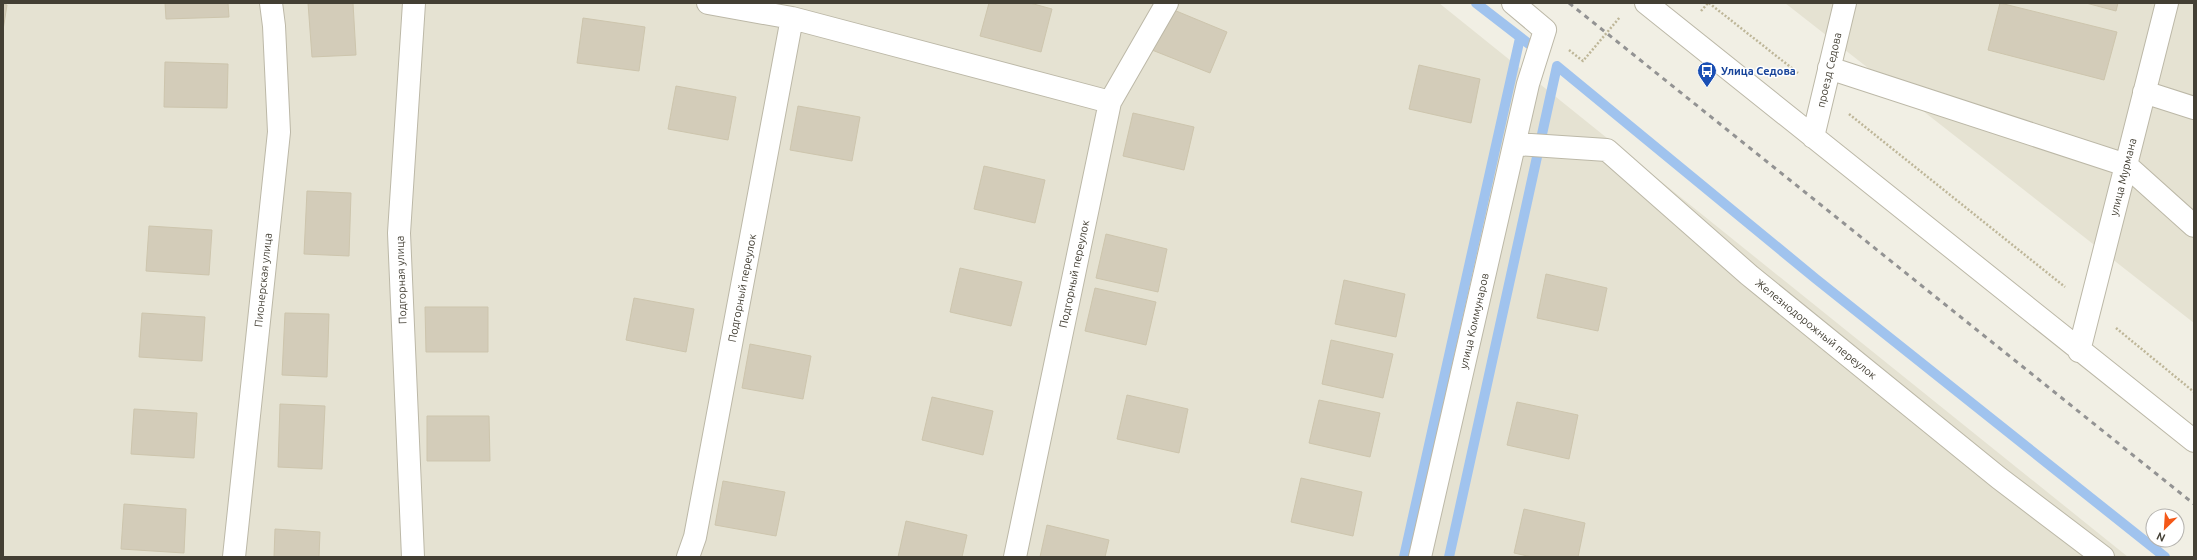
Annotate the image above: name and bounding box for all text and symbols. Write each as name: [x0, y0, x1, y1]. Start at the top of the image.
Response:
street label: проезд Седова: [1815, 31, 1843, 109]
bus stop icon: Улица Седова: [1696, 60, 1718, 88]
place label: Улица Седова: [1721, 65, 1796, 77]
street label: улица Мурмана: [2108, 137, 2138, 217]
street label: Подгорный переулок: [1057, 219, 1091, 329]
street label: Пионерская улица: [252, 232, 274, 328]
street label: Подгорный переулок: [726, 233, 758, 343]
street label: Подгорная улица: [393, 236, 409, 324]
street label: улица Коммунаров: [1457, 272, 1491, 370]
street label: Железнодорожный переулок: [1753, 277, 1879, 382]
north arrow: [2145, 508, 2185, 548]
text: N: [2155, 530, 2167, 544]

